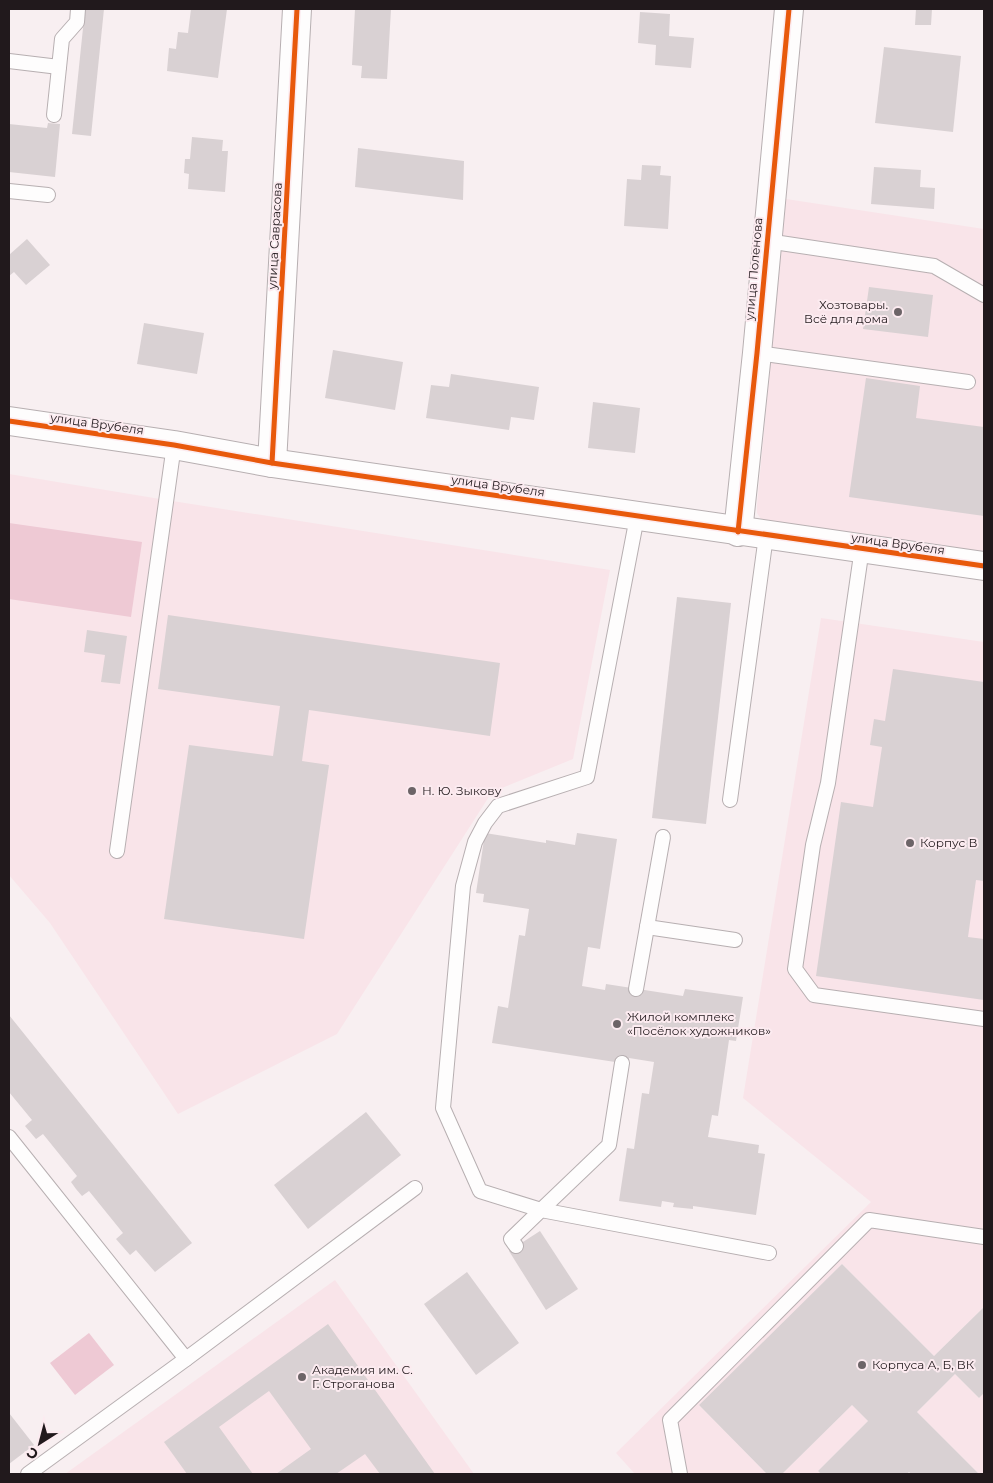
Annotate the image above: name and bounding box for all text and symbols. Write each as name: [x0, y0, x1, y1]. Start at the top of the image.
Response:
street label: улица Саврасова: [264, 182, 285, 291]
street label: улица Поленова: [741, 217, 765, 322]
place label: Хозтовары. Всё для дома: [804, 297, 888, 326]
marker: Хозтовары. Всё для дома: [892, 306, 904, 318]
street label: улица Врубеля: [48, 409, 145, 437]
street label: улица Врубеля: [449, 471, 546, 499]
street label: улица Врубеля: [849, 529, 946, 557]
place label: Н. Ю. Зыкову: [422, 783, 502, 798]
marker: Н. Ю. Зыкову: [406, 785, 418, 797]
place label: Корпус В: [920, 835, 977, 850]
marker: Корпус В: [904, 837, 916, 849]
place label: Жилой комплекс «Посёлок художников»: [627, 1009, 771, 1038]
marker: Жилой комплекс «Посёлок художников»: [611, 1018, 623, 1030]
place label: Корпуса А, Б, ВК: [872, 1357, 975, 1372]
marker: Корпуса А, Б, ВК: [856, 1359, 868, 1371]
place label: Академия им. С. Г. Строганова: [312, 1362, 413, 1391]
marker: Академия им. С. Г. Строганова: [296, 1371, 308, 1383]
north arrow: [15, 1418, 65, 1468]
text: С: [23, 1443, 42, 1464]

